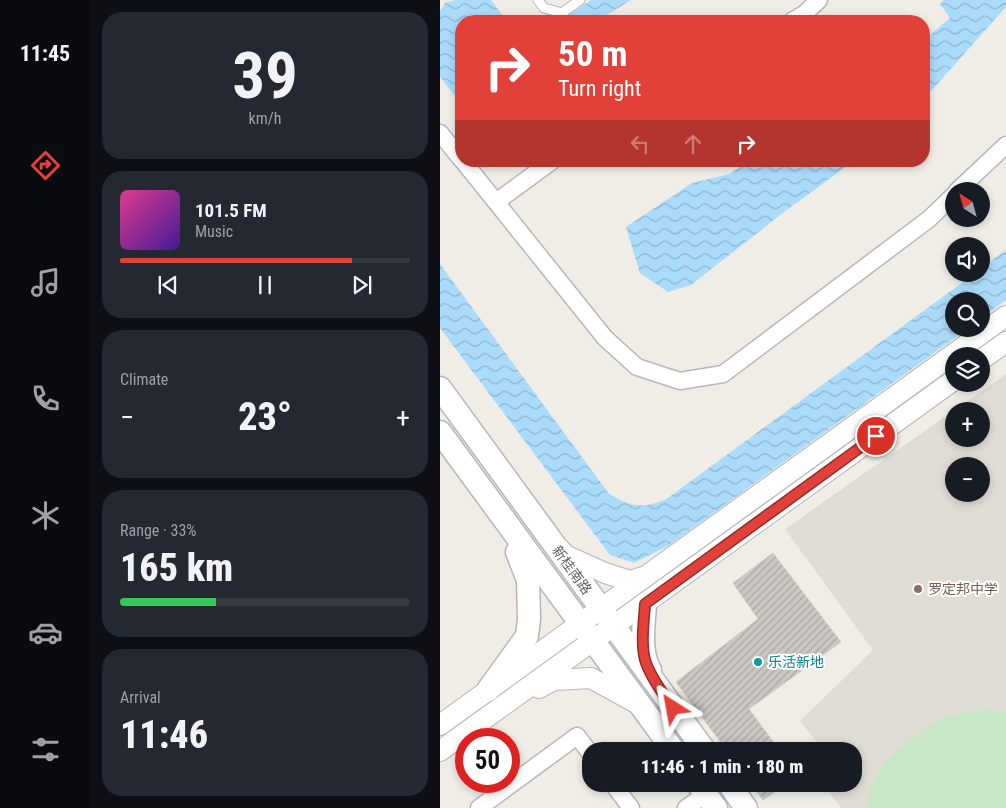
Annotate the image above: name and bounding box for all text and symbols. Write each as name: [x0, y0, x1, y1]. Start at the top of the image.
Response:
text: 50 m: [558, 34, 627, 75]
icon: right: [475, 35, 540, 100]
text: 39: [232, 38, 298, 114]
text: 11:45: [20, 41, 70, 66]
text: Turn right: [558, 76, 641, 101]
text: km/h: [249, 109, 281, 128]
icon: left: [626, 130, 654, 158]
icon: ahead: [679, 130, 707, 158]
icon: right: [732, 130, 760, 158]
icon: directions: [28, 148, 63, 183]
north arrow: [945, 182, 990, 228]
map controls: [945, 182, 990, 502]
text: 101.5 FM: [195, 199, 267, 222]
text: Music: [195, 222, 233, 241]
button: sound: [945, 237, 990, 282]
icon: music: [28, 265, 63, 300]
icon: previous: [154, 271, 182, 299]
icon: pause: [251, 271, 279, 299]
icon: next: [348, 271, 376, 299]
button: search: [945, 292, 990, 337]
button: layers: [945, 347, 990, 392]
text: Climate: [120, 370, 168, 389]
icon: phone: [28, 381, 63, 416]
text: 23°: [238, 395, 292, 439]
text: −: [120, 401, 134, 434]
text: +: [396, 401, 410, 434]
button: +: [945, 402, 990, 447]
pin: [855, 415, 897, 457]
icon: arrive: [862, 422, 890, 450]
button: −: [945, 457, 990, 502]
icon: climate: [28, 498, 63, 533]
text: Range · 33%: [120, 521, 196, 540]
street label: 新桂南路: [549, 543, 595, 597]
text: 165 km: [120, 546, 233, 590]
place label: 罗定邦中学: [928, 581, 998, 597]
marker: 罗定邦中学: [912, 583, 924, 595]
icon: car: [28, 615, 63, 650]
place label: 乐活新地: [768, 654, 824, 670]
marker: 乐活新地: [752, 656, 764, 668]
position arrow: [646, 681, 698, 733]
text: Arrival: [120, 688, 161, 707]
text: 11:46: [120, 713, 208, 757]
speed limit sign: 50: [455, 728, 520, 793]
icon: filters: [28, 732, 63, 767]
text: 11:46 · 1 min · 180 m: [641, 755, 803, 778]

